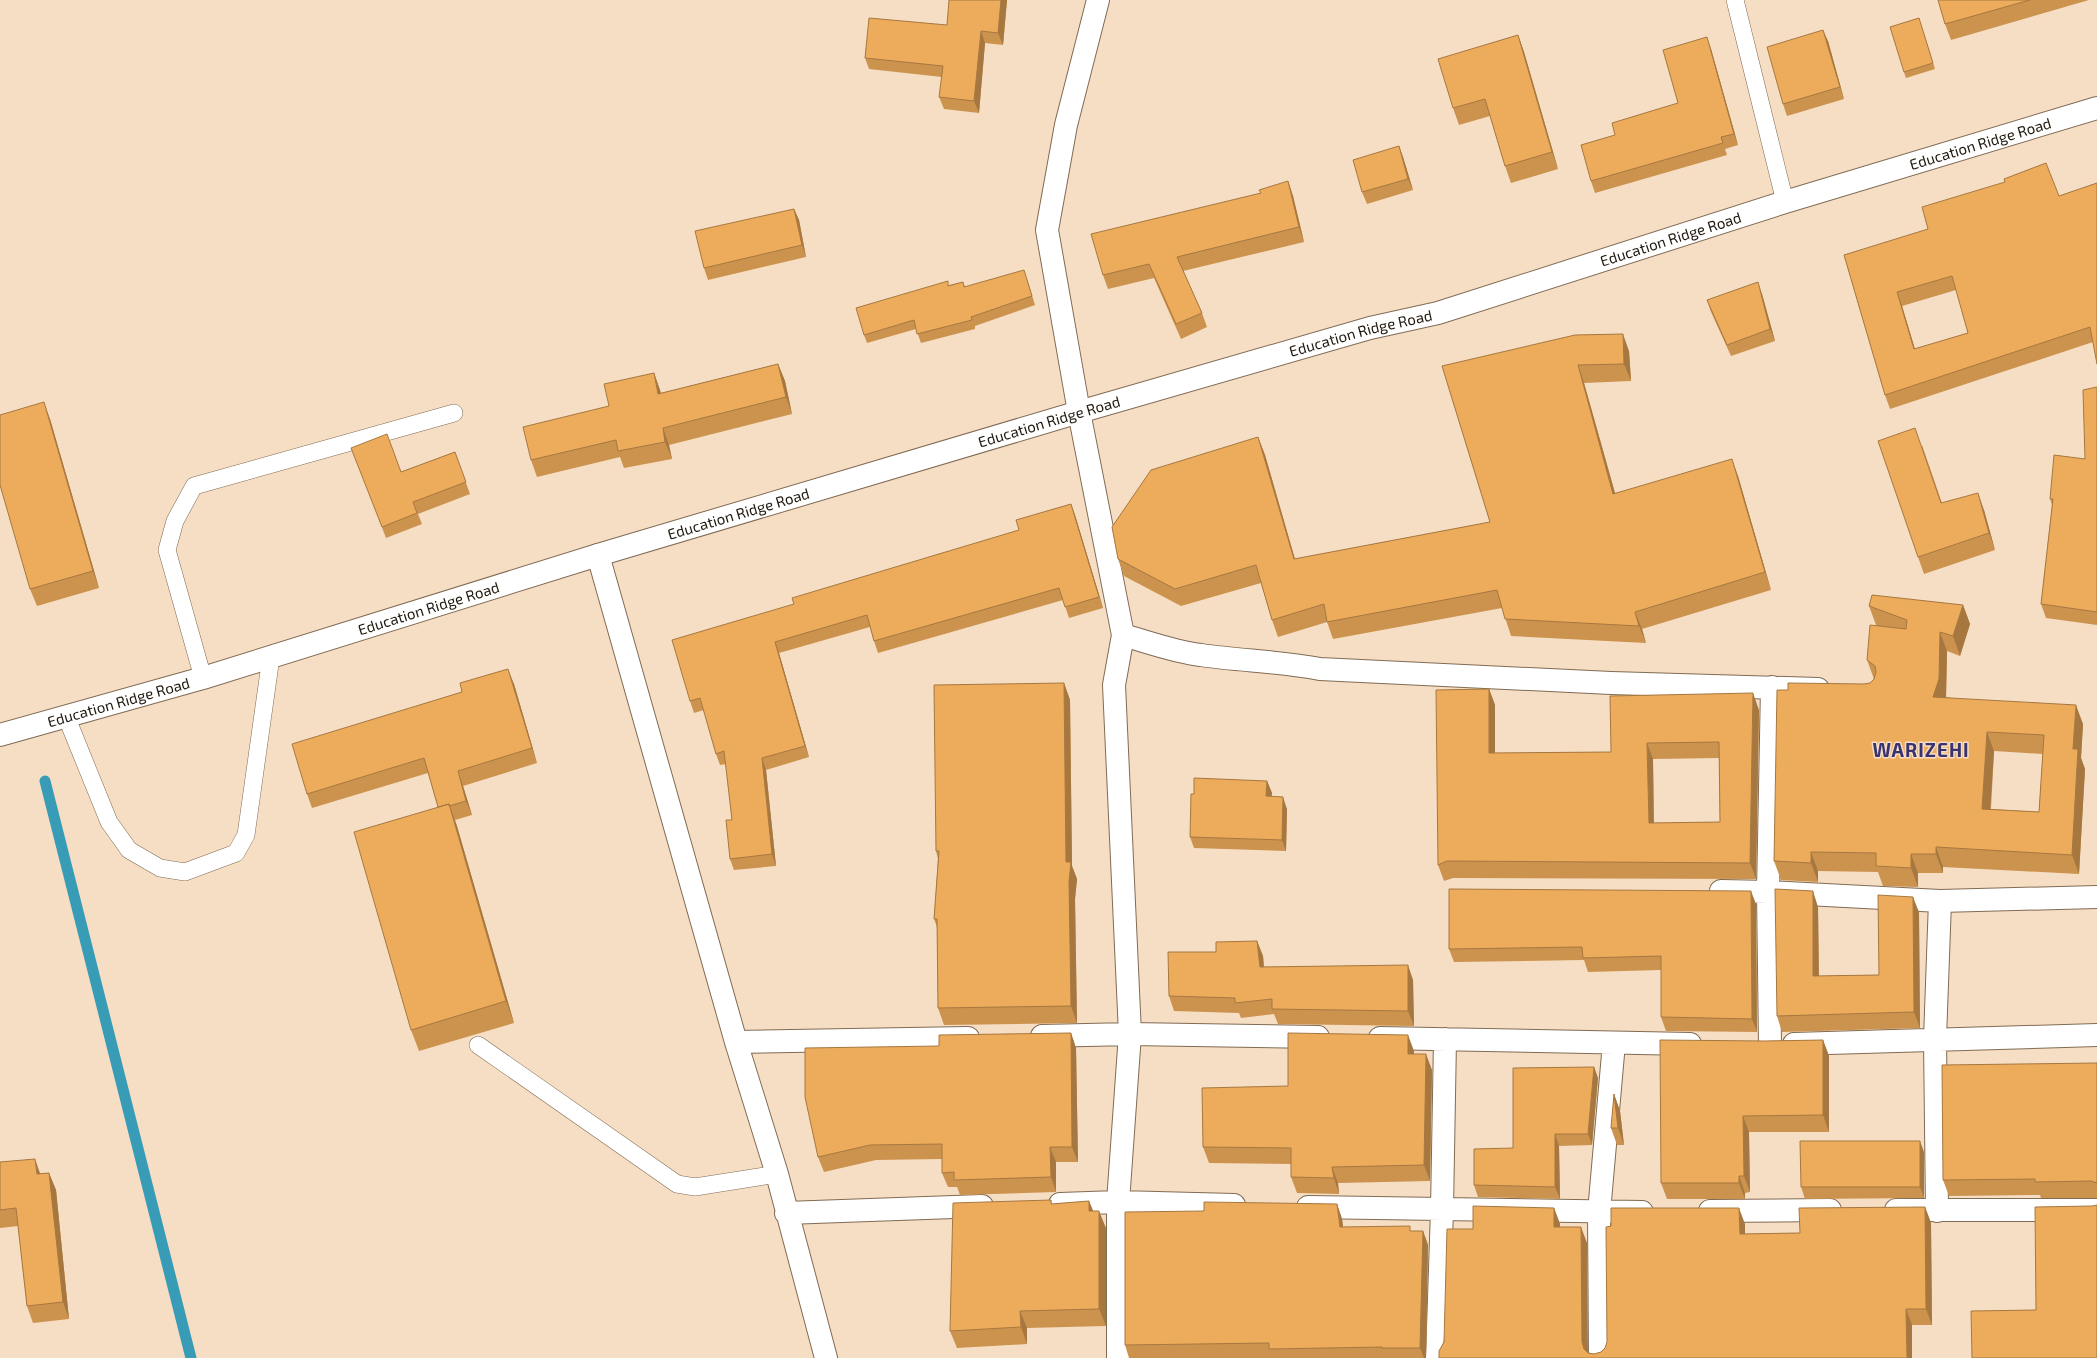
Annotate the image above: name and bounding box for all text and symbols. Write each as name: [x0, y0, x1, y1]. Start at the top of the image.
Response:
street label: Education Ridge Road: [1907, 113, 2053, 173]
street label: Education Ridge Road: [1598, 208, 1743, 270]
street label: Education Ridge Road: [1287, 306, 1434, 360]
street label: Education Ridge Road: [976, 392, 1122, 451]
street label: Education Ridge Road: [665, 484, 811, 543]
street label: Education Ridge Road: [356, 577, 501, 638]
street label: Education Ridge Road: [45, 673, 192, 730]
district label: WARIZEHI: [1872, 738, 1970, 761]

